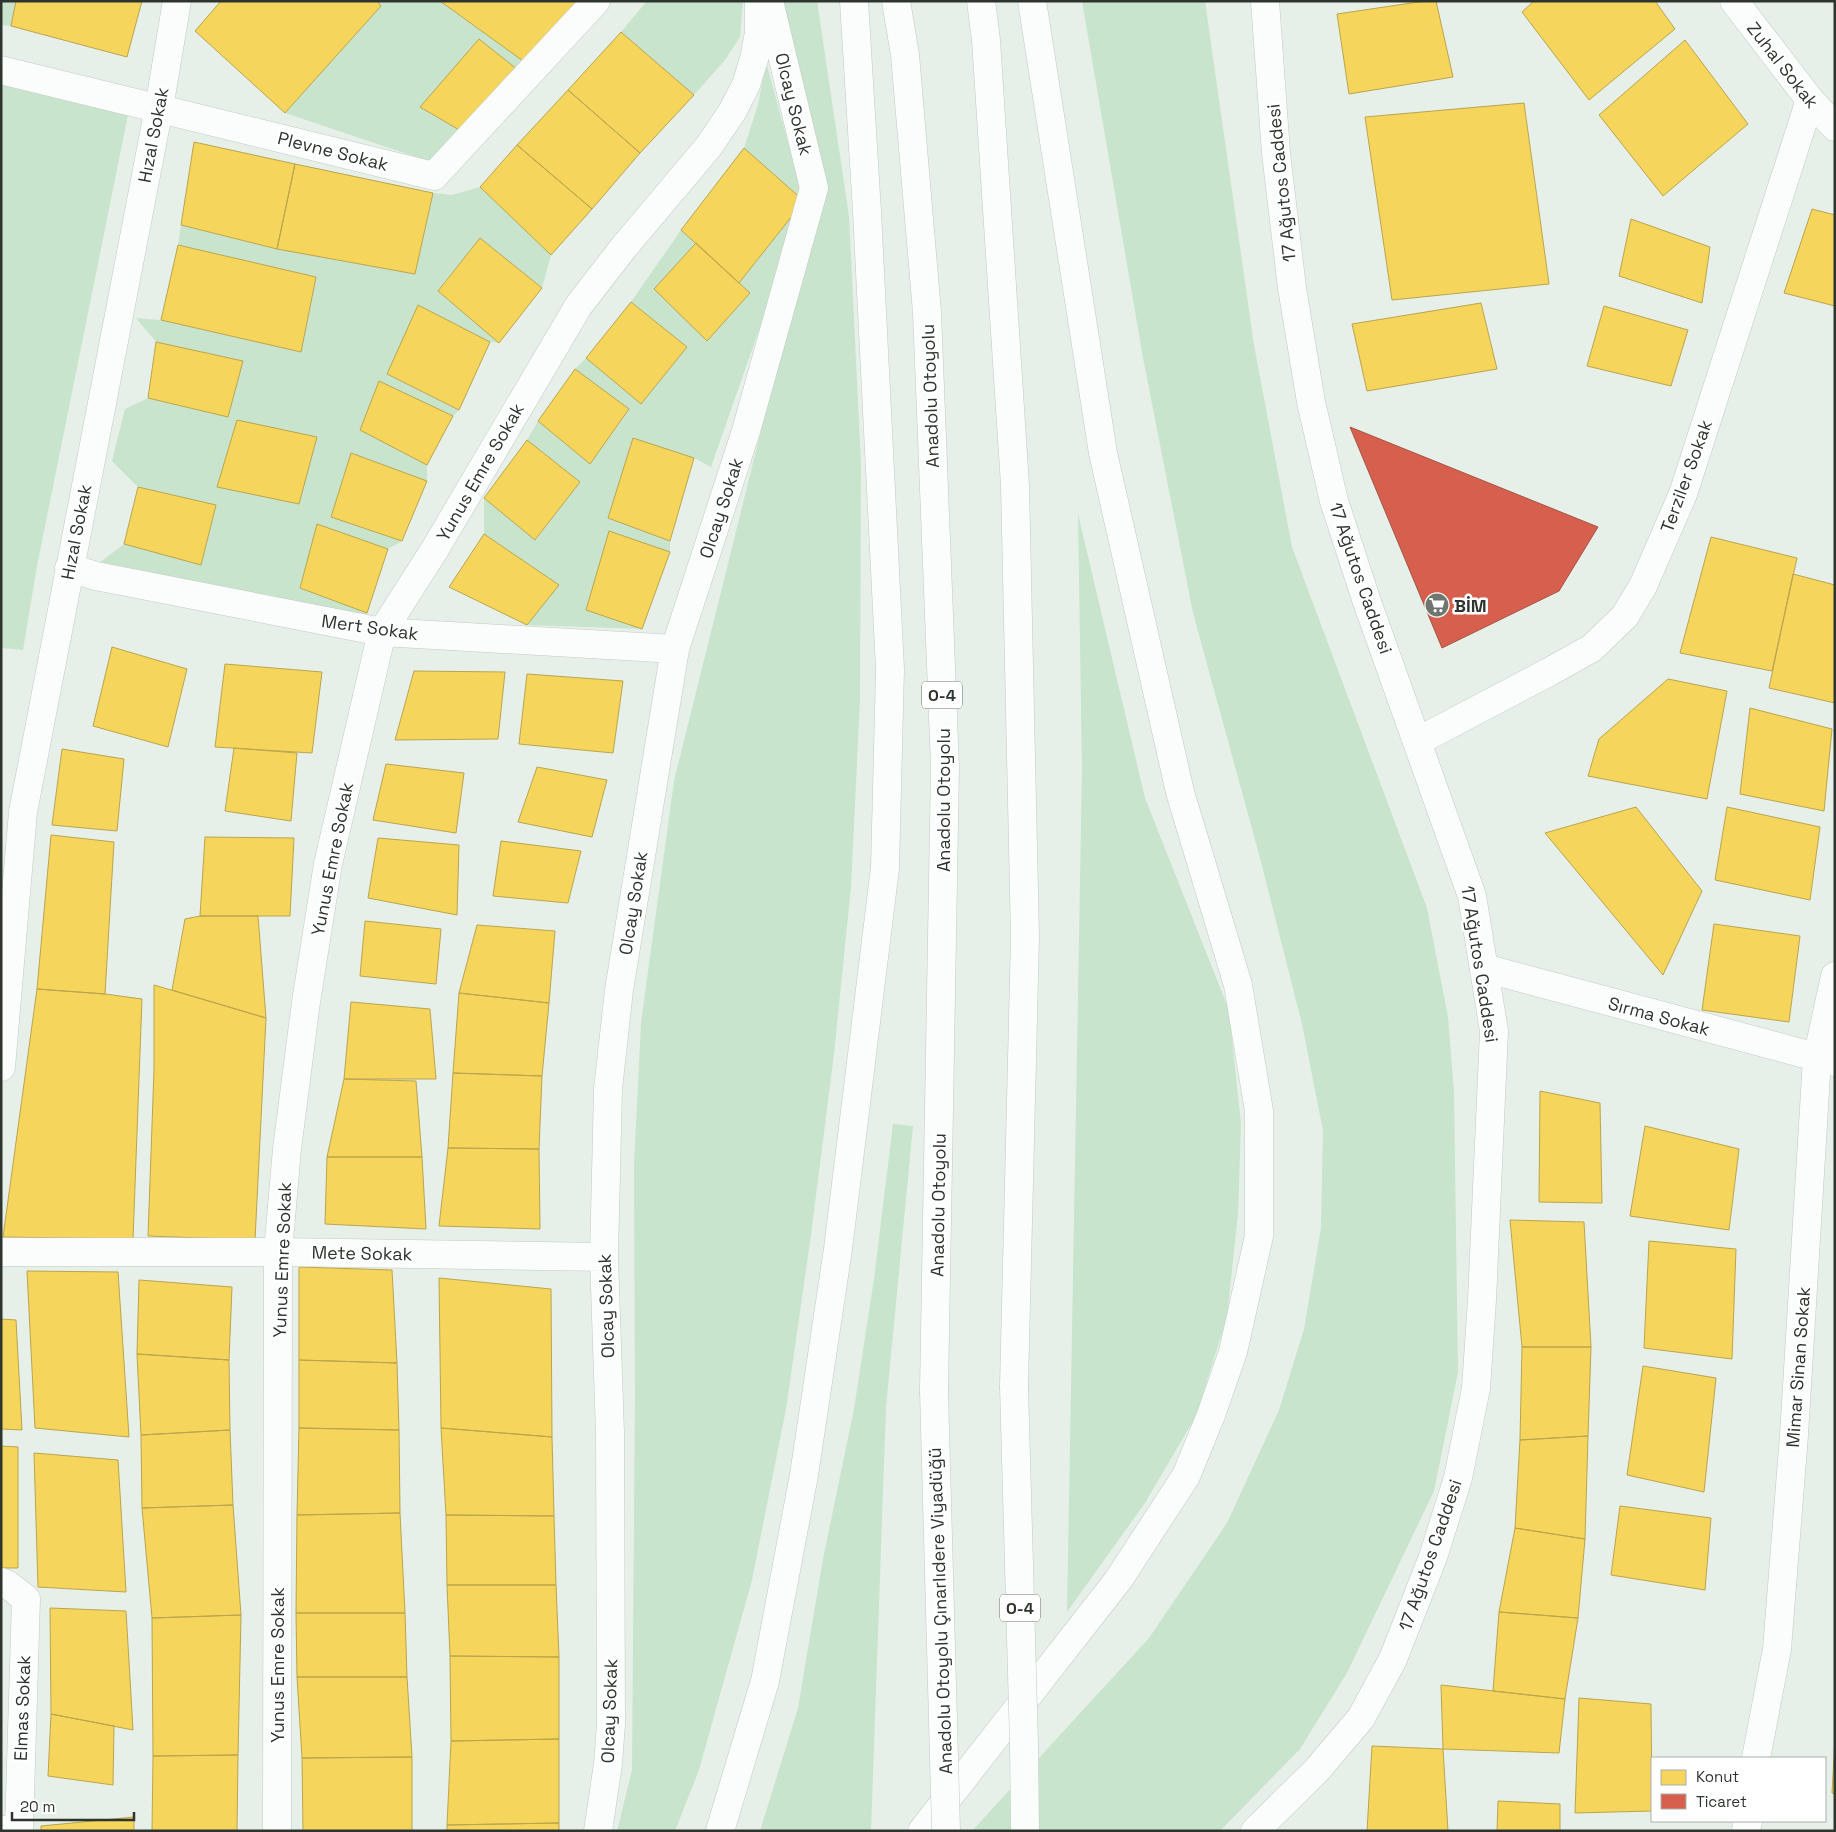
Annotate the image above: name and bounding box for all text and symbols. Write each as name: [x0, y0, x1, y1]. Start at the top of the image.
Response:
street label: Zuhal Sokak: [1742, 17, 1824, 113]
street label: Olcay Sokak: [770, 50, 818, 158]
street label: Hızal Sokak: [132, 85, 174, 185]
street label: 17 Ağutos Caddesi: [1261, 103, 1301, 263]
street label: Plevne Sokak: [275, 126, 391, 176]
street label: Anadolu Otoyolu: [916, 324, 944, 468]
street label: Yunus Emre Sokak: [431, 399, 529, 545]
street label: Terziler Sokak: [1655, 416, 1717, 535]
street label: Olcay Sokak: [694, 454, 748, 561]
street label: Hızal Sokak: [55, 482, 97, 582]
street label: 17 Ağutos Caddesi: [1324, 499, 1398, 657]
supermarket icon: BİM: [1424, 592, 1450, 618]
place label: BİM: [1454, 594, 1487, 617]
street label: Mert Sokak: [320, 609, 420, 645]
road number: O-4: [922, 682, 962, 708]
street label: Anadolu Otoyolu: [932, 728, 955, 872]
street label: Yunus Emre Sokak: [306, 780, 358, 938]
street label: Olcay Sokak: [613, 849, 653, 956]
street label: 17 Ağutos Caddesi: [1456, 884, 1504, 1044]
street label: Sırma Sokak: [1606, 991, 1713, 1041]
street label: Anadolu Otoyolu: [925, 1133, 951, 1277]
street label: Yunus Emre Sokak: [268, 1181, 296, 1338]
street label: Mete Sokak: [311, 1241, 413, 1265]
street label: Olcay Sokak: [593, 1253, 619, 1359]
street label: Mimar Sinan Sokak: [1781, 1285, 1815, 1448]
street label: Anadolu Otoyolu Çınarlıdere Viyadüğü: [923, 1447, 957, 1775]
street label: 17 Ağutos Caddesi: [1393, 1476, 1467, 1634]
street label: Yunus Emre Sokak: [266, 1587, 289, 1743]
road number: O-4: [1000, 1595, 1040, 1622]
street label: Elmas Sokak: [9, 1654, 35, 1761]
street label: Olcay Sokak: [596, 1658, 622, 1764]
legend: [1651, 1757, 1826, 1822]
text: Konut: [1696, 1767, 1739, 1786]
scale bar: [12, 1790, 135, 1822]
text: Ticaret: [1696, 1792, 1747, 1811]
text: 20 m: [20, 1797, 55, 1816]

